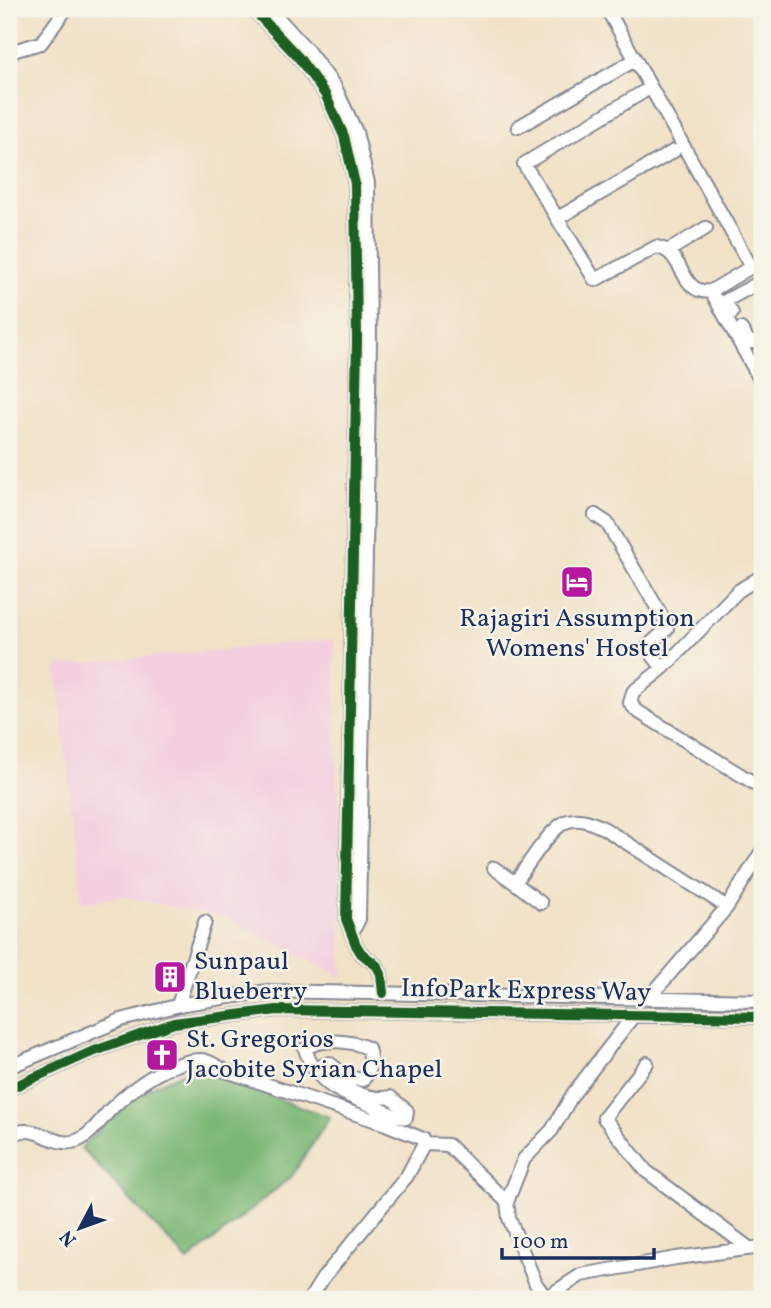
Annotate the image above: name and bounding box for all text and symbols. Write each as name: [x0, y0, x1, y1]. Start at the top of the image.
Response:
hotel icon: Rajagiri Assumption Womens' Hostel: [558, 563, 596, 601]
place label: Rajagiri Assumption Womens' Hostel: [459, 601, 695, 667]
place label: Sunpaul Blueberry: [194, 944, 307, 1010]
building icon: Sunpaul Blueberry: [151, 958, 189, 996]
street label: InfoPark Express Way: [401, 971, 651, 1011]
place label: St. Gregorios Jacobite Syrian Chapel: [186, 1022, 442, 1088]
church icon: St. Gregorios Jacobite Syrian Chapel: [143, 1036, 181, 1074]
north arrow: [46, 1192, 116, 1262]
scale bar: [502, 1217, 654, 1261]
text: N: [54, 1224, 83, 1252]
text: 100 m: [512, 1228, 569, 1257]

